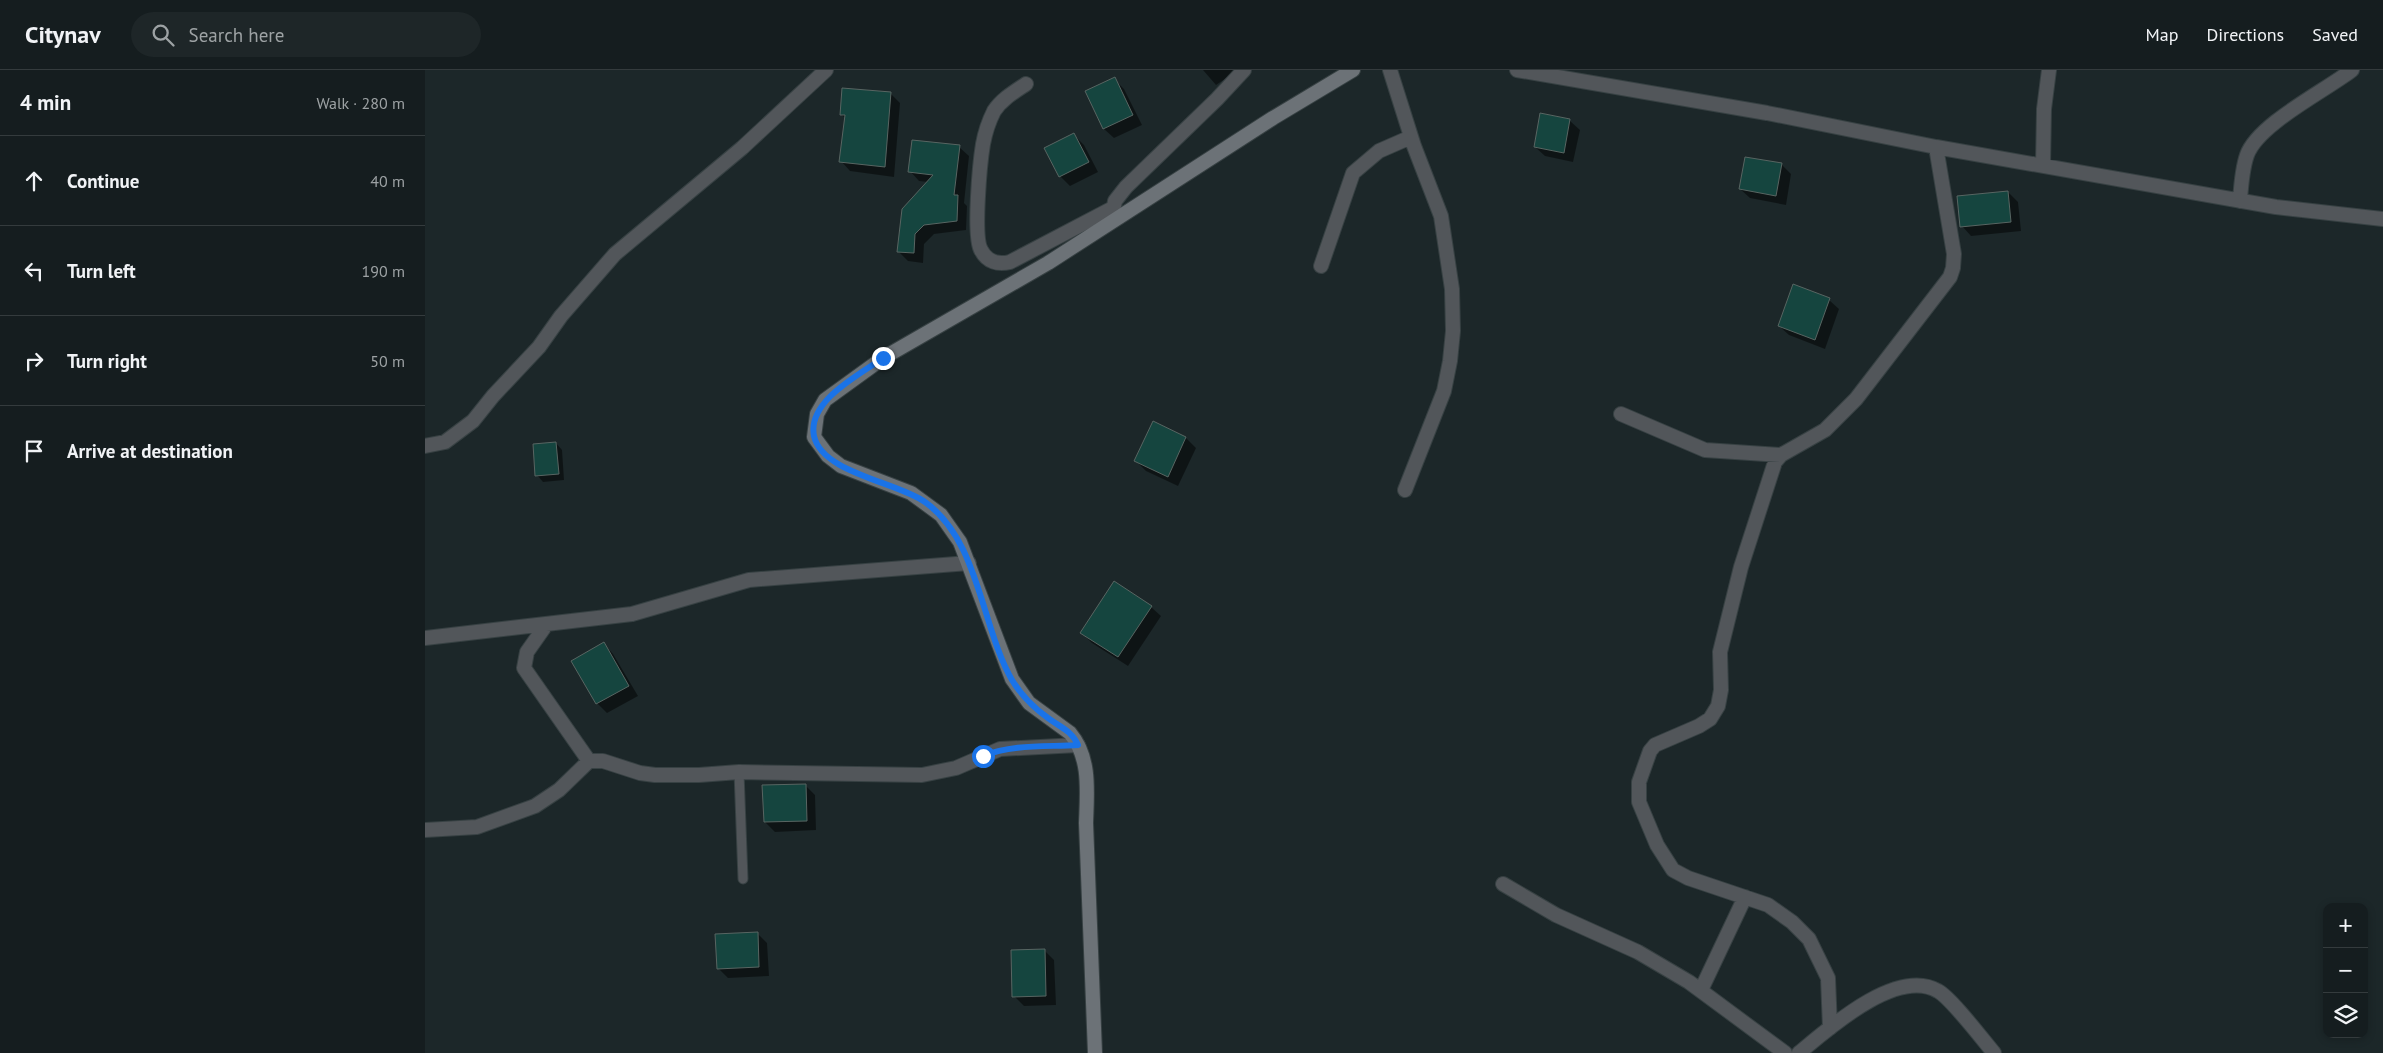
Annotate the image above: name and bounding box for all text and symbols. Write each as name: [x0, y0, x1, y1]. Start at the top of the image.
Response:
search box: [131, 12, 481, 57]
text: Citynav: [25, 19, 101, 50]
icon: search: [149, 21, 177, 49]
text: Search here: [189, 23, 284, 47]
text: Map: [2146, 23, 2178, 46]
text: Directions: [2206, 23, 2284, 46]
text: Saved: [2312, 23, 2358, 46]
text: 4 min: [20, 89, 71, 116]
text: Walk · 280 m: [316, 93, 405, 113]
icon: ahead: [20, 167, 48, 195]
text: Continue: [67, 169, 139, 193]
text: 40 m: [370, 171, 405, 191]
icon: left: [20, 257, 48, 285]
text: Turn left: [67, 259, 136, 283]
text: 190 m: [362, 261, 405, 281]
icon: right: [20, 347, 48, 375]
route end: [872, 347, 895, 370]
text: Turn right: [67, 349, 147, 373]
text: 50 m: [370, 351, 405, 371]
icon: arrive: [20, 437, 48, 465]
text: Arrive at destination: [67, 439, 233, 463]
route start: [972, 745, 995, 768]
map controls: [2323, 903, 2368, 1038]
button: +: [2323, 903, 2368, 948]
button: −: [2323, 948, 2368, 993]
button: layers: [2323, 993, 2368, 1038]

